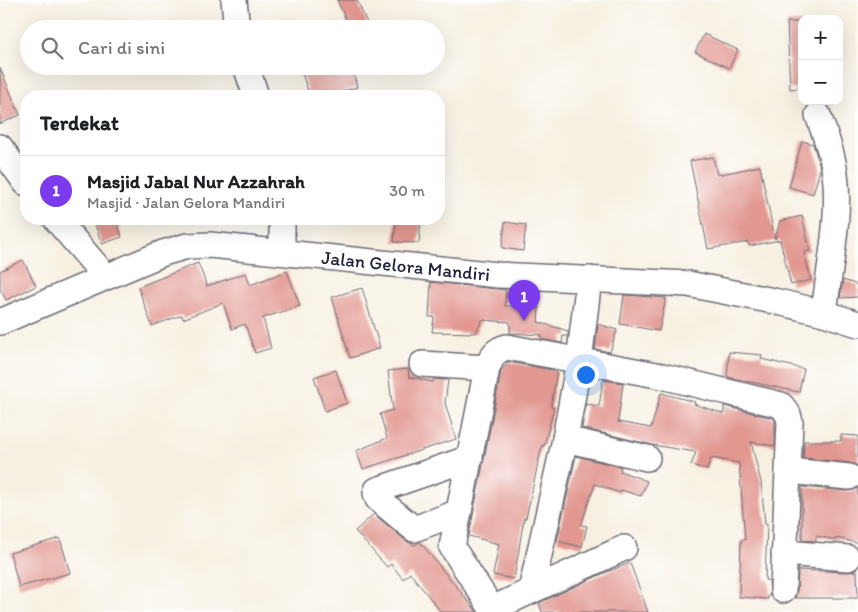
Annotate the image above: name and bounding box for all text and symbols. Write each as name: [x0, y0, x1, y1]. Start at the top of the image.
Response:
map controls: [798, 15, 843, 105]
button: +: [798, 15, 843, 60]
search box: [20, 20, 445, 75]
icon: search: [38, 34, 66, 62]
text: Cari di sini: [78, 36, 165, 59]
button: −: [798, 60, 843, 105]
text: Terdekat: [40, 110, 119, 135]
text: Masjid Jabal Nur Azzahrah: [87, 170, 305, 193]
text: 1: [52, 181, 60, 200]
text: 30 m: [389, 181, 425, 200]
text: Masjid · Jalan Gelora Mandiri: [87, 193, 285, 212]
street label: Jalan Gelora Mandiri: [321, 246, 491, 286]
pin: 1: [508, 280, 540, 321]
your location: [573, 362, 599, 388]

